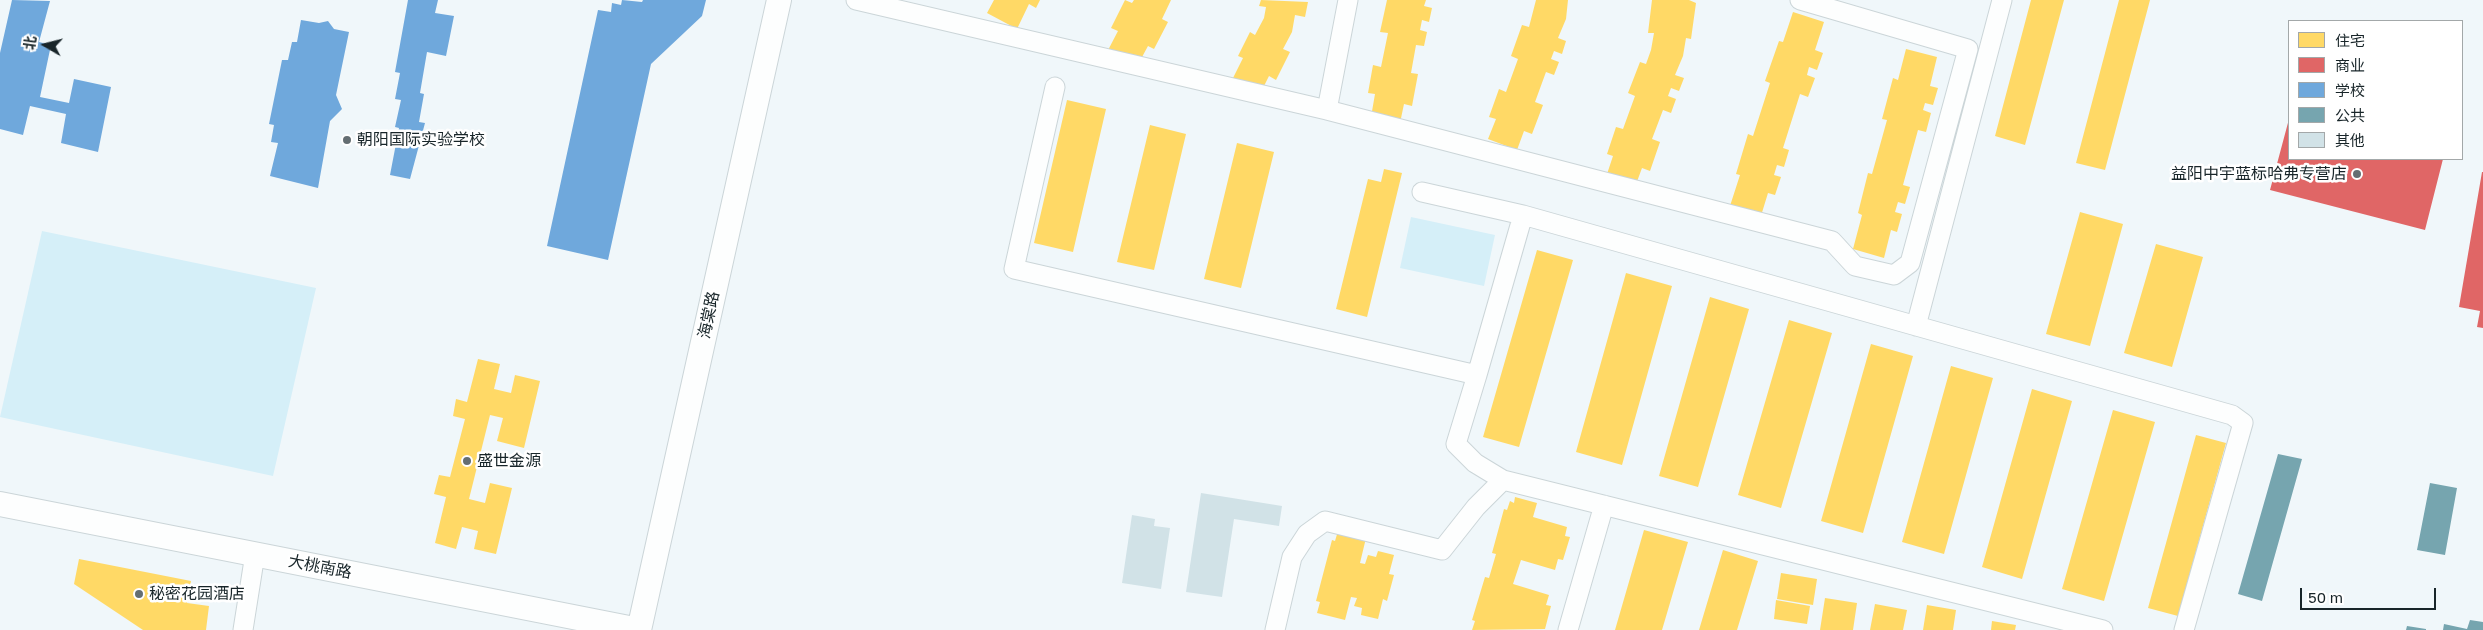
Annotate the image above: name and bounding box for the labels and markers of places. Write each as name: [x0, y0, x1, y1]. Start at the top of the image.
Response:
place label: 朝阳国际实验学校: [357, 130, 485, 150]
marker: 朝阳国际实验学校: [341, 134, 353, 146]
place label: 益阳中宇蓝标哈弗专营店: [2171, 164, 2347, 184]
marker: 益阳中宇蓝标哈弗专营店: [2351, 168, 2363, 180]
place label: 盛世金源: [477, 451, 541, 471]
marker: 盛世金源: [461, 455, 473, 467]
place label: 秘密花园酒店: [149, 584, 245, 604]
marker: 秘密花园酒店: [133, 588, 145, 600]

